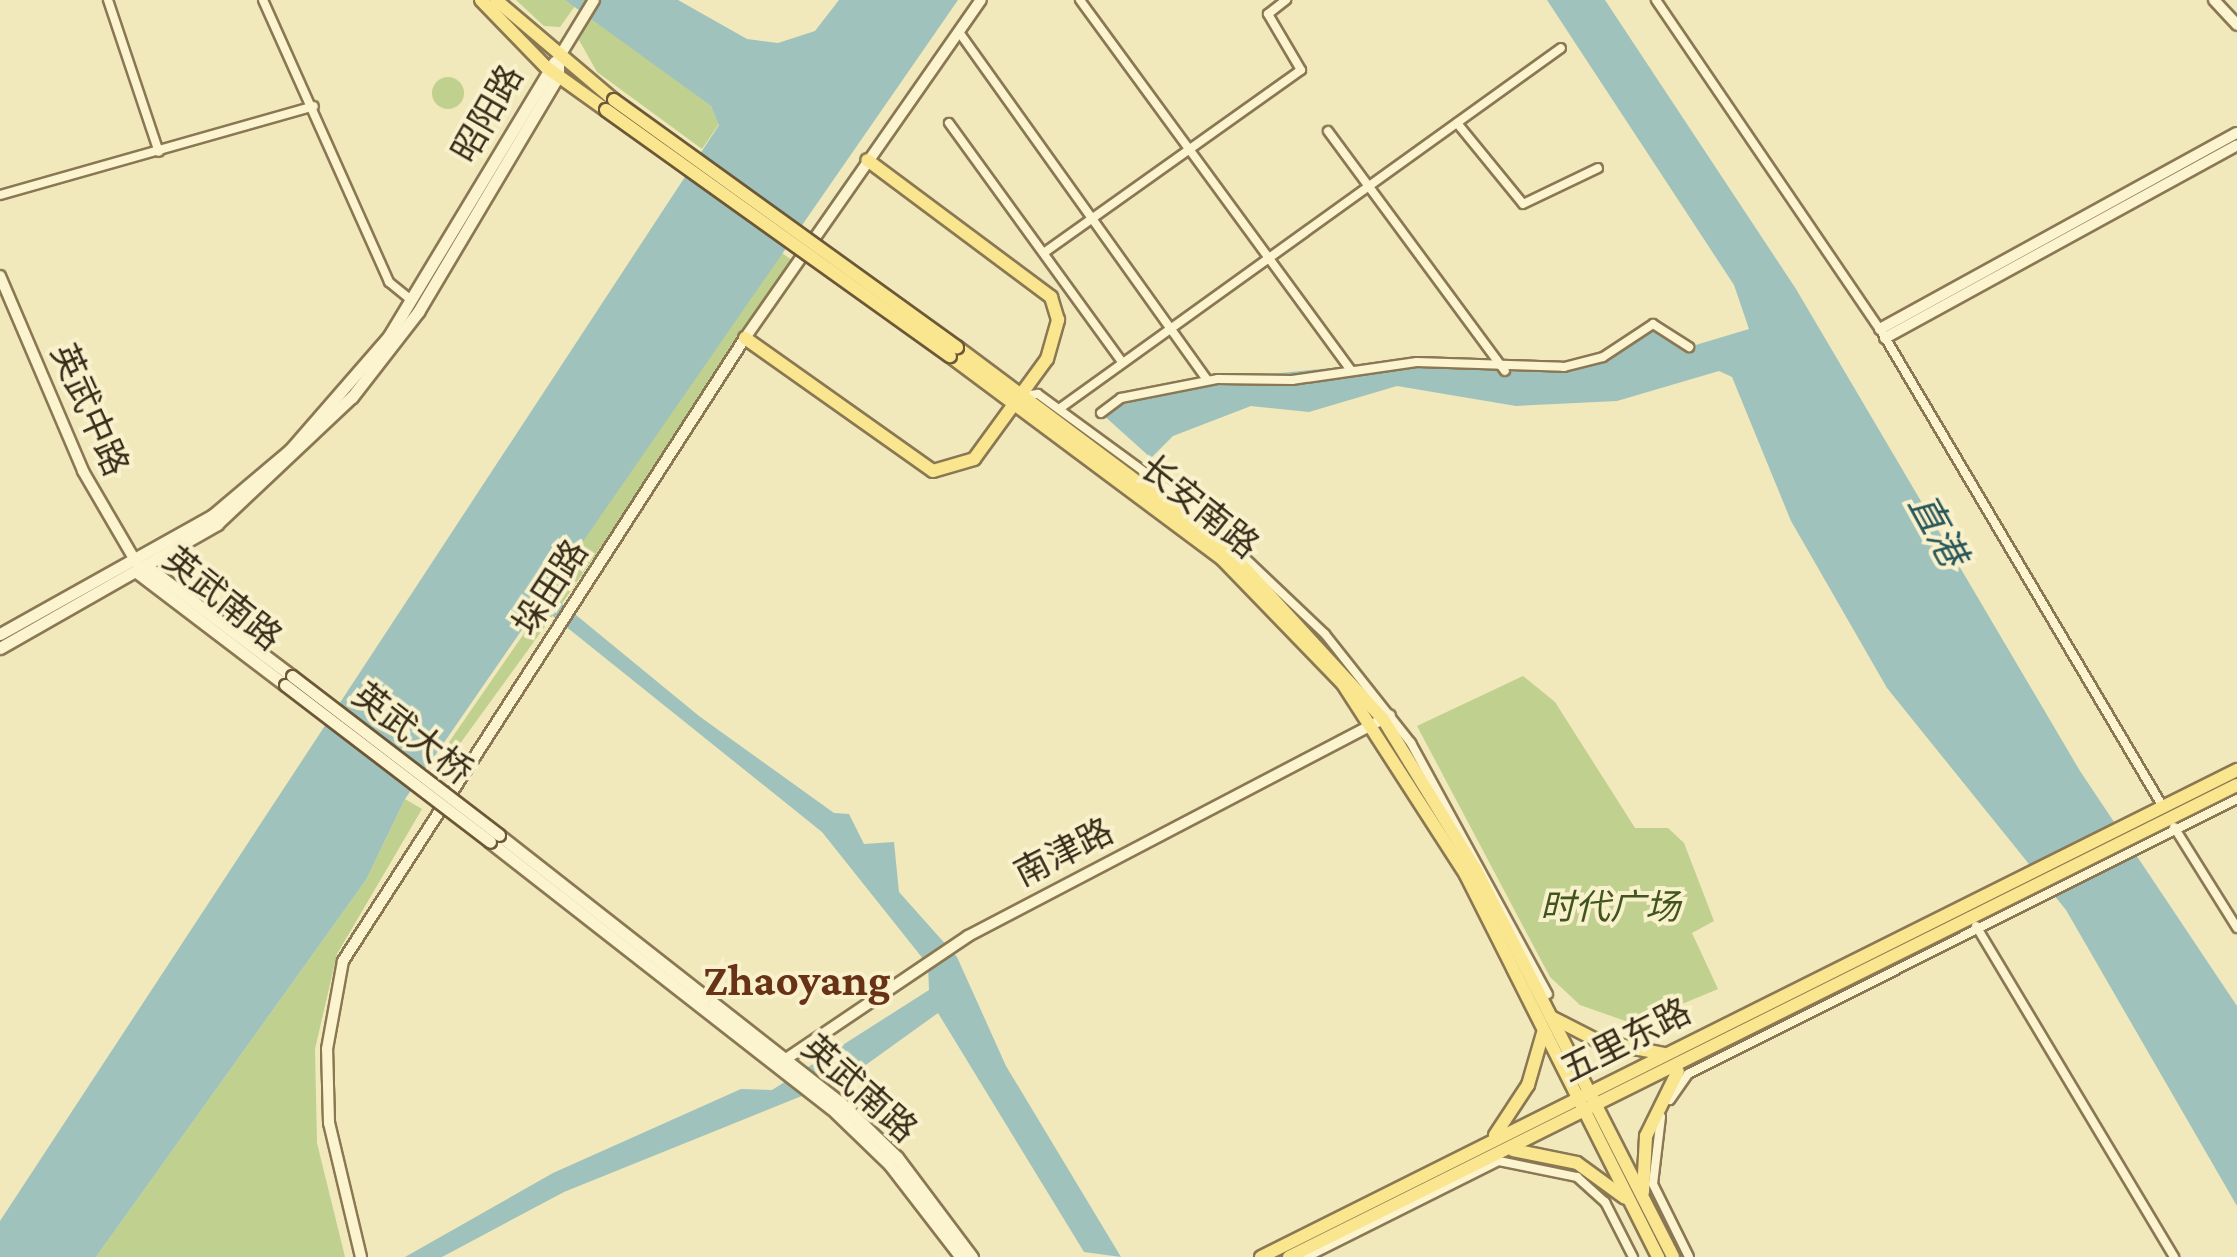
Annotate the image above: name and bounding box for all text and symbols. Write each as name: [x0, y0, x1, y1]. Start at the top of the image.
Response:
street label: 昭阳路: [444, 58, 532, 170]
street label: 英武中路: [41, 338, 137, 482]
street label: 长安南路: [1131, 447, 1267, 567]
water label: 直港: [1899, 486, 1975, 574]
street label: 垛田路: [505, 533, 597, 643]
street label: 英武南路: [154, 539, 290, 659]
street label: 英武大桥: [344, 674, 480, 794]
street label: 南津路: [1008, 810, 1120, 896]
park label: 时代广场: [1540, 887, 1680, 929]
district label: Zhaoyang: [703, 954, 891, 1008]
street label: 五里东路: [1554, 991, 1698, 1091]
street label: 英武南路: [793, 1027, 925, 1151]

